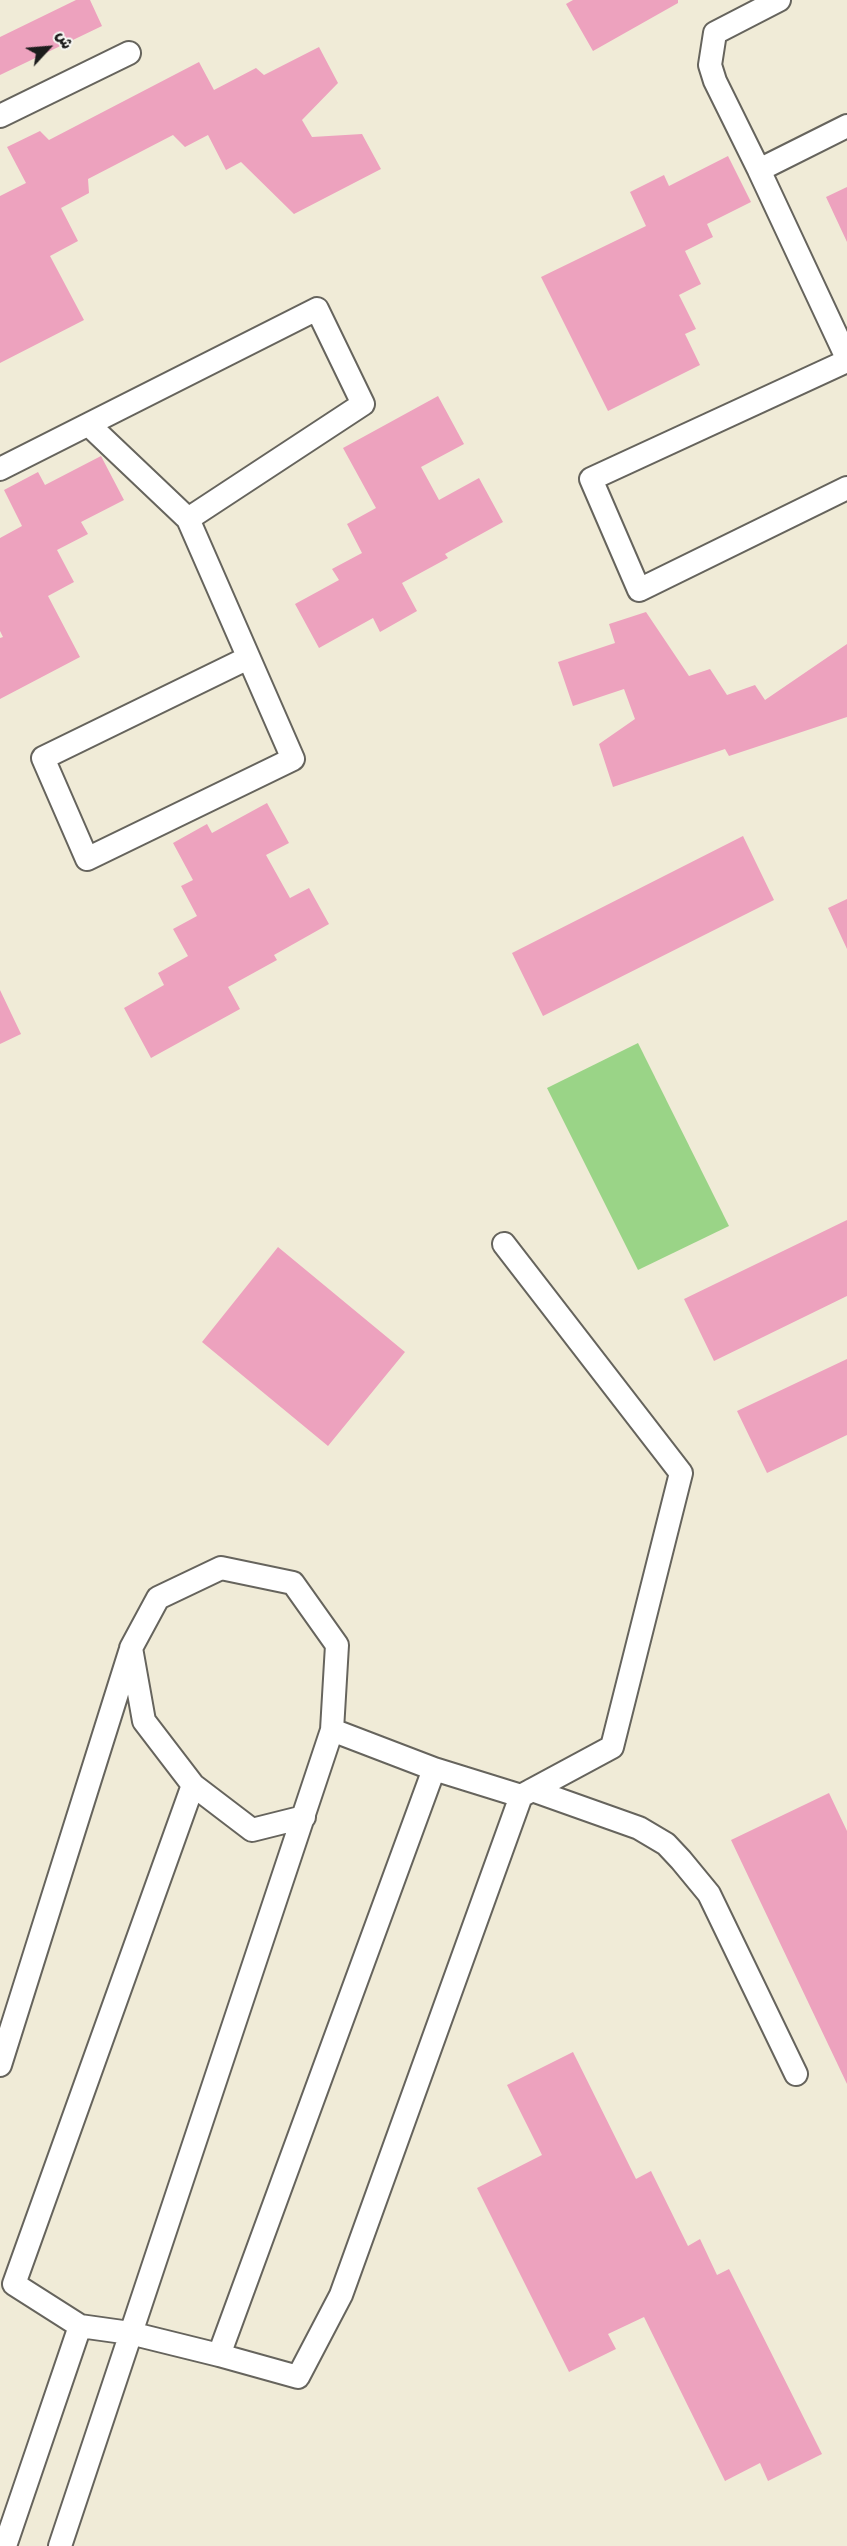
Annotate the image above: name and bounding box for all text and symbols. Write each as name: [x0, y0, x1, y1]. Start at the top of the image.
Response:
north arrow: [18, 18, 78, 78]
text: ش: [52, 28, 77, 52]

